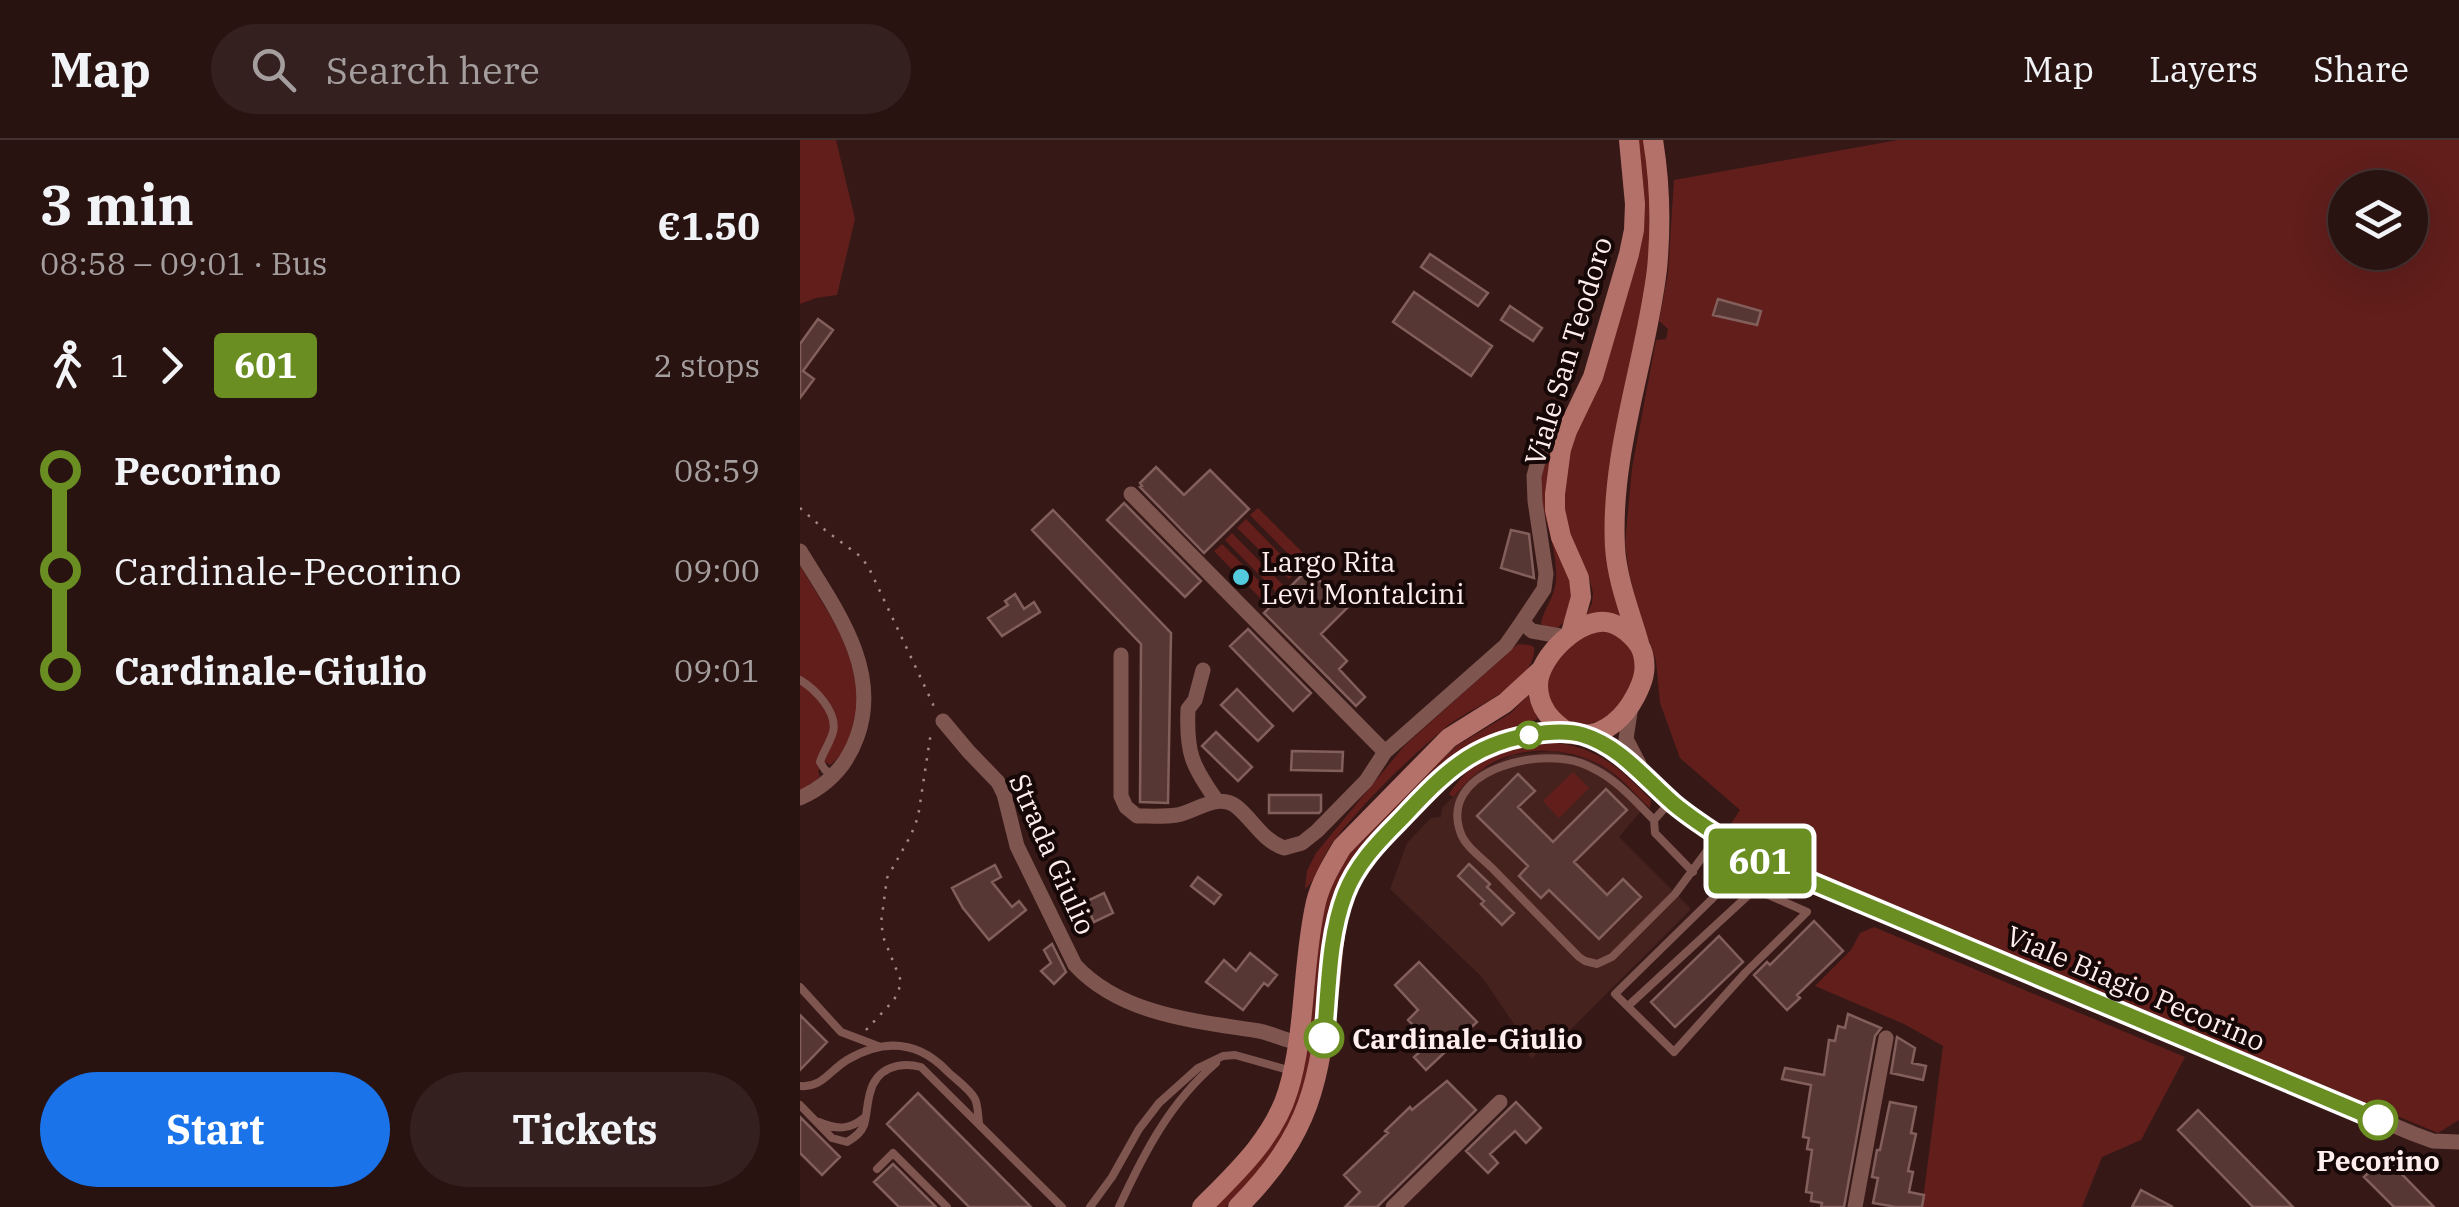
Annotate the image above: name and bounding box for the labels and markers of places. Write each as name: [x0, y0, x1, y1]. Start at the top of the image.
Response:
place label: Largo Rita Levi Montalcini: [1261, 543, 1465, 612]
marker: Largo Rita Levi Montalcini: [1230, 566, 1252, 588]
unlabelled marker: [1516, 722, 1542, 748]
marker: Cardinale-Giulio: [1305, 1019, 1343, 1057]
place label: Cardinale-Giulio: [1352, 1020, 1583, 1057]
marker: Pecorino: [2359, 1101, 2397, 1139]
place label: Pecorino: [2316, 1142, 2440, 1179]

